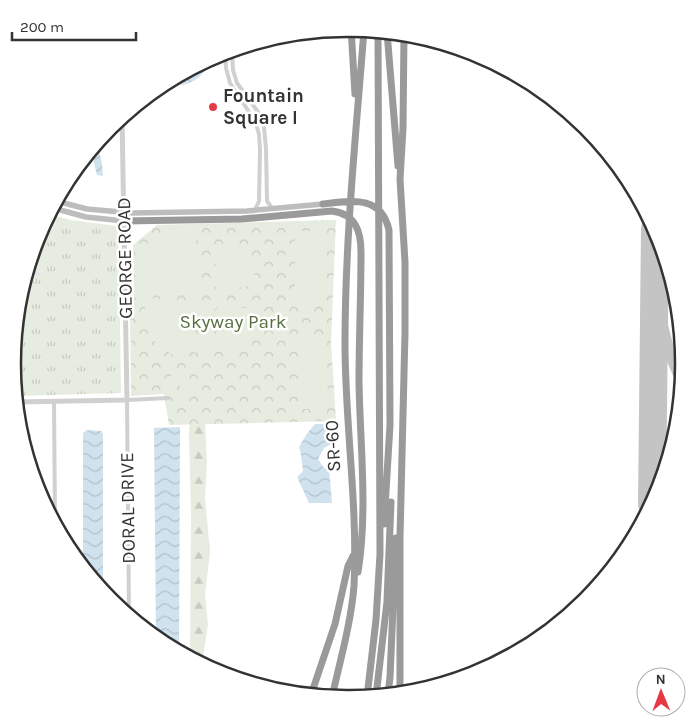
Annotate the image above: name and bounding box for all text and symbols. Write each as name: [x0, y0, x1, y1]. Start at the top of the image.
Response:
scale bar: [12, 10, 136, 42]
text: 200 m: [20, 18, 64, 36]
place label: Fountain Square I: [223, 85, 304, 129]
marker: Fountain Square I: [207, 101, 219, 113]
street label: GEORGE ROAD: [113, 197, 137, 319]
park label: Skyway Park: [180, 311, 287, 333]
street label: SR-60: [321, 420, 345, 472]
street label: DORAL DRIVE: [116, 452, 140, 564]
north arrow: [636, 667, 686, 717]
text: N: [656, 671, 666, 688]

